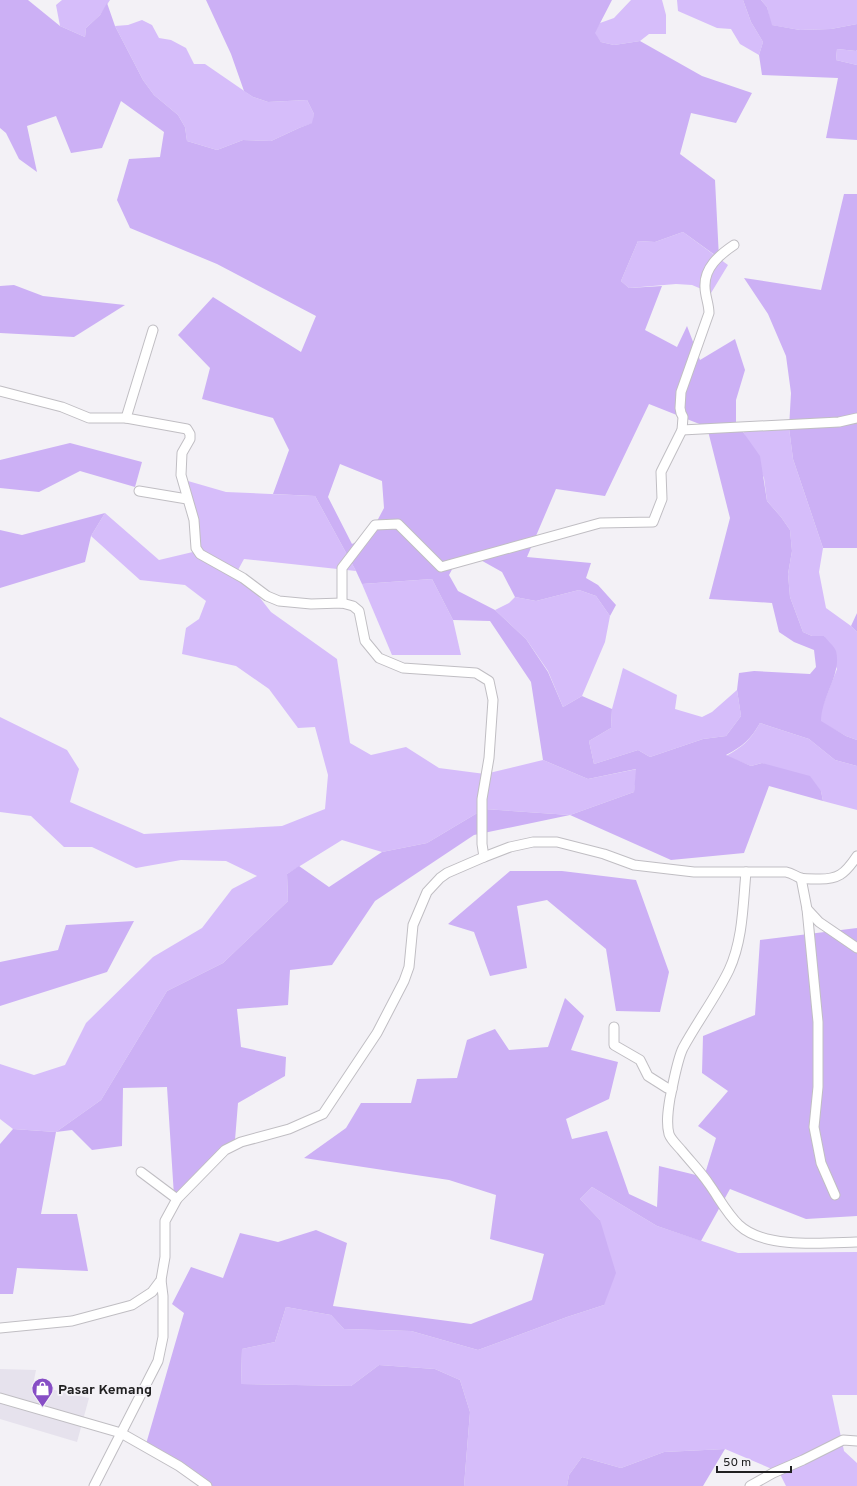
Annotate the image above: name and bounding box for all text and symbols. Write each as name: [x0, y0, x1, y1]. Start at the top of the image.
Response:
shop icon: Pasar Kemang: [30, 1376, 56, 1409]
place label: Pasar Kemang: [58, 1382, 152, 1399]
scale bar: [717, 1448, 791, 1474]
text: 50 m: [723, 1455, 751, 1471]

